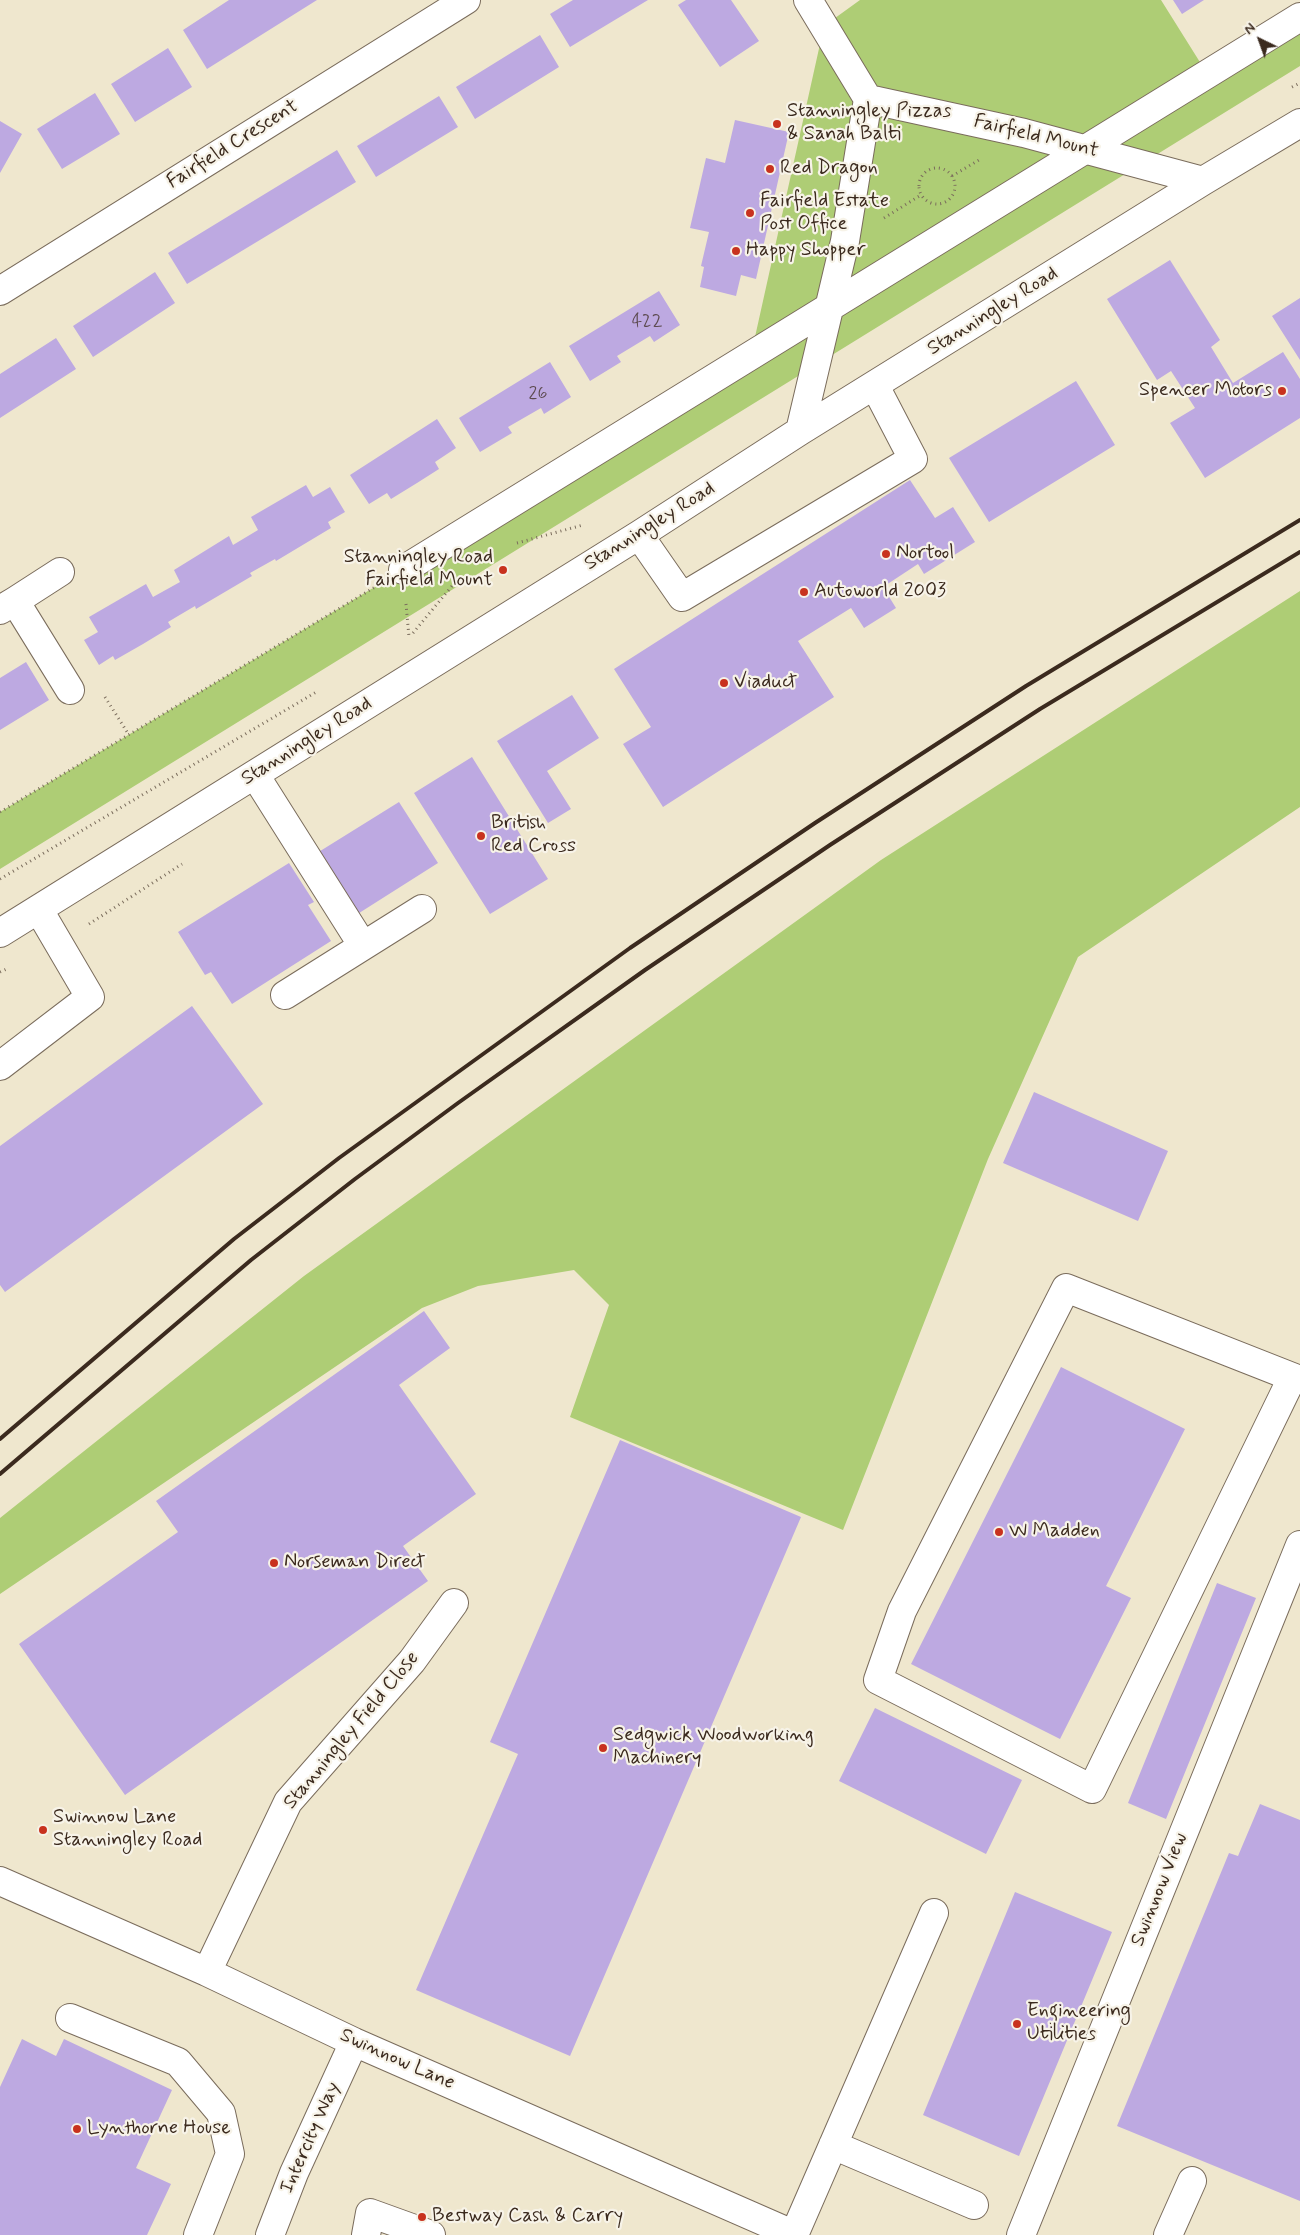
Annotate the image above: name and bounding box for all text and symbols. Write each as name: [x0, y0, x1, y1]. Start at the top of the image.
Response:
north arrow: [1235, 15, 1285, 65]
text: N: [1240, 19, 1259, 39]
street label: Fairfield Crescent: [163, 95, 303, 195]
place label: Stanningley Pizzas & Sanah Balti: [787, 100, 951, 147]
street label: Fairfield Mount: [971, 110, 1101, 164]
marker: Stanningley Pizzas & Sanah Balti: [771, 118, 783, 130]
place label: Red Dragon: [780, 157, 878, 181]
marker: Red Dragon: [764, 163, 776, 175]
place label: Fairfield Estate Post Office: [760, 190, 889, 237]
marker: Fairfield Estate Post Office: [744, 207, 756, 219]
place label: Happy Shopper: [746, 239, 865, 263]
marker: Happy Shopper: [730, 245, 742, 257]
street label: Stanningley Road: [923, 262, 1063, 362]
house number: 422: [632, 311, 662, 333]
place label: Spencer Motors: [1139, 379, 1272, 403]
house number: 26: [529, 383, 547, 405]
marker: Spencer Motors: [1276, 385, 1288, 397]
street label: Stanningley Road: [580, 477, 720, 577]
place label: Nortool: [896, 542, 954, 566]
place label: Stanningley Road Fairfield Mount: [344, 546, 493, 593]
marker: Nortool: [880, 548, 892, 560]
marker: Stanningley Road Fairfield Mount: [497, 564, 509, 576]
place label: Autoworld 2003: [814, 580, 946, 604]
marker: Autoworld 2003: [798, 586, 810, 598]
place label: Viaduct: [734, 671, 797, 695]
marker: Viaduct: [718, 677, 730, 689]
street label: Stanningley Road: [237, 692, 377, 792]
place label: British Red Cross: [491, 812, 576, 859]
marker: British Red Cross: [475, 830, 487, 842]
place label: W Madden: [1009, 1520, 1100, 1544]
marker: W Madden: [993, 1526, 1005, 1538]
place label: Norseman Direct: [284, 1551, 425, 1575]
marker: Norseman Direct: [268, 1557, 280, 1569]
street label: Stanningley Field Close: [279, 1647, 425, 1815]
place label: Sedgwick Woodworking Machinery: [613, 1724, 814, 1771]
marker: Sedgwick Woodworking Machinery: [597, 1742, 609, 1754]
place label: Swinnow Lane Stanningley Road: [53, 1806, 202, 1853]
marker: Swinnow Lane Stanningley Road: [37, 1824, 49, 1836]
street label: Swinnow View: [1126, 1830, 1194, 1950]
place label: Engineering Utilities: [1027, 2000, 1131, 2047]
marker: Engineering Utilities: [1011, 2018, 1023, 2030]
street label: Swinnow Lane: [336, 2024, 458, 2096]
street label: Intercity Way: [276, 2079, 346, 2197]
place label: Lynthorne House: [87, 2117, 231, 2141]
marker: Lynthorne House: [71, 2123, 83, 2135]
place label: Bestway Cash & Carry: [432, 2205, 623, 2229]
marker: Bestway Cash & Carry: [416, 2211, 428, 2223]

